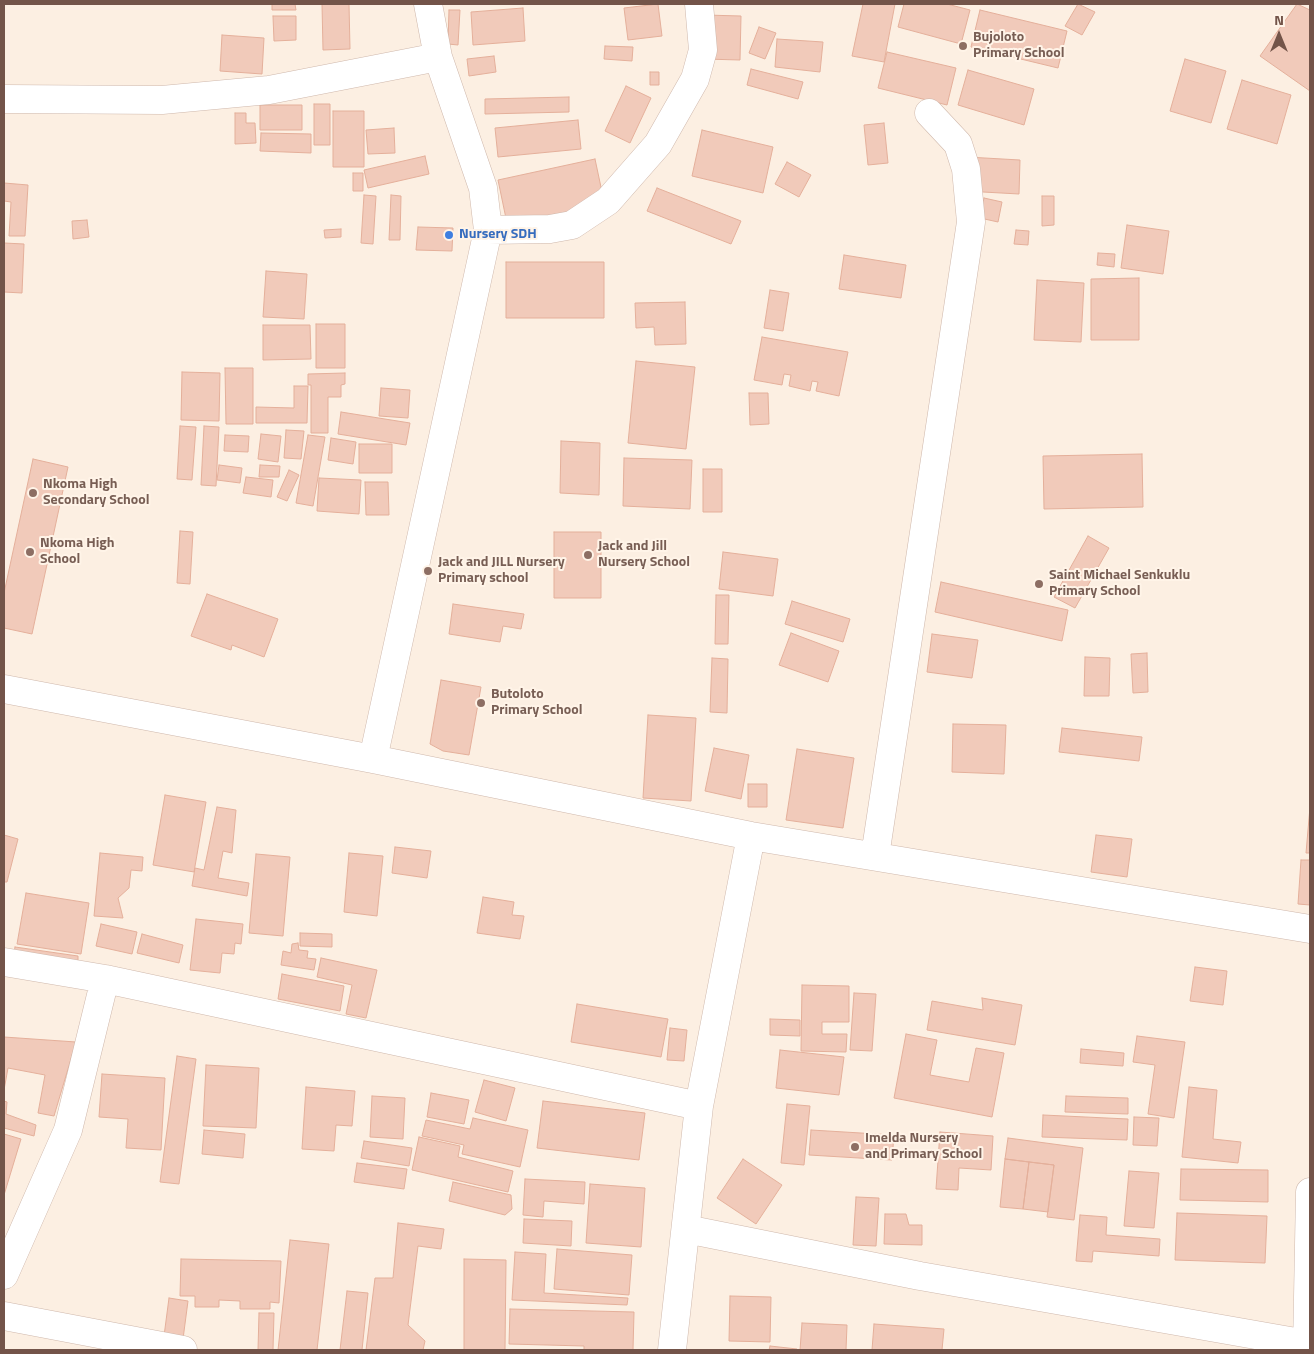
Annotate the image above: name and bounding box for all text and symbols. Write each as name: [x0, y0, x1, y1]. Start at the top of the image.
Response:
text: N: [1274, 9, 1284, 30]
north arrow: [1254, 10, 1304, 60]
place label: Bujoloto Primary School: [973, 30, 1065, 62]
marker: Bujoloto Primary School: [957, 40, 969, 52]
place label: Nursery SDH: [459, 227, 537, 243]
marker: Nursery SDH: [443, 229, 455, 241]
place label: Nkoma High Secondary School: [43, 477, 150, 510]
marker: Nkoma High Secondary School: [27, 487, 39, 499]
place label: Nkoma High School: [40, 536, 115, 568]
place label: Jack and Jill Nursery School: [598, 539, 690, 572]
marker: Nkoma High School: [24, 546, 36, 558]
marker: Jack and Jill Nursery School: [582, 549, 594, 561]
place label: Jack and JILL Nursery Primary school: [438, 555, 565, 588]
marker: Jack and JILL Nursery Primary school: [422, 565, 434, 577]
place label: Saint Michael Senkuklu Primary School: [1049, 568, 1190, 600]
marker: Saint Michael Senkuklu Primary School: [1033, 578, 1045, 590]
place label: Butoloto Primary School: [491, 687, 583, 720]
marker: Butoloto Primary School: [475, 697, 487, 709]
place label: Imelda Nursery and Primary School: [865, 1131, 982, 1164]
marker: Imelda Nursery and Primary School: [849, 1141, 861, 1153]

